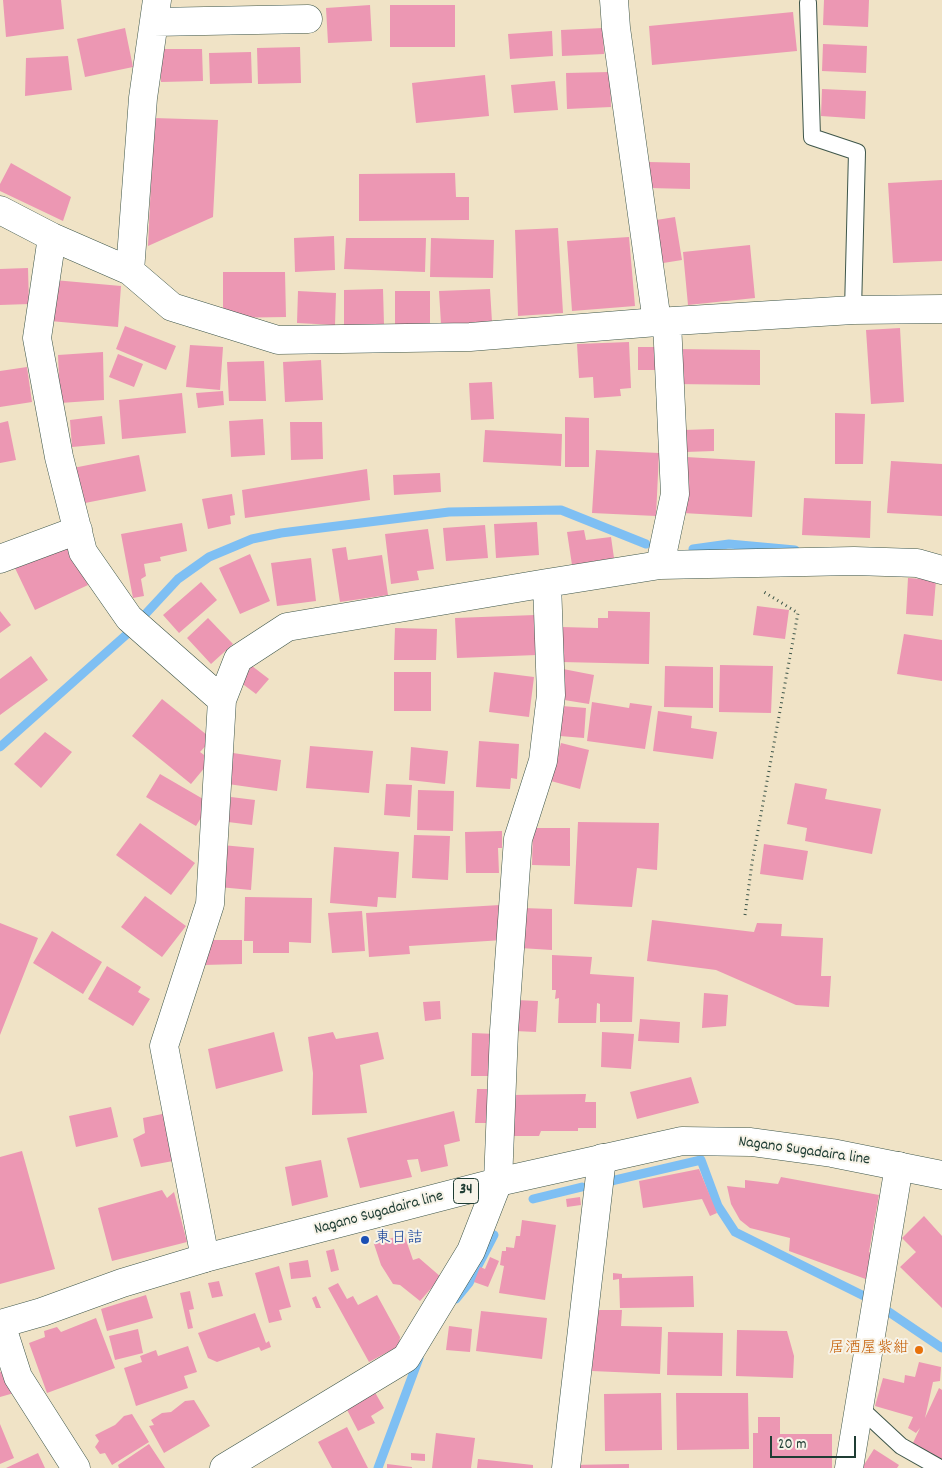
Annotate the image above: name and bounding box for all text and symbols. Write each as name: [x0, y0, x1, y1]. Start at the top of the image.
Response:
street label: Nagano Sugadaira line: [737, 1133, 871, 1171]
road number: 34: [454, 1178, 478, 1204]
street label: Nagano Sugadaira line: [312, 1188, 446, 1240]
place label: 東日詰: [375, 1230, 423, 1250]
marker: 東日詰: [359, 1234, 371, 1246]
place label: 居酒屋紫紺: [829, 1340, 909, 1360]
marker: 居酒屋紫紺: [913, 1344, 925, 1356]
scale bar: [772, 1426, 858, 1458]
text: 20 m: [778, 1434, 806, 1456]

